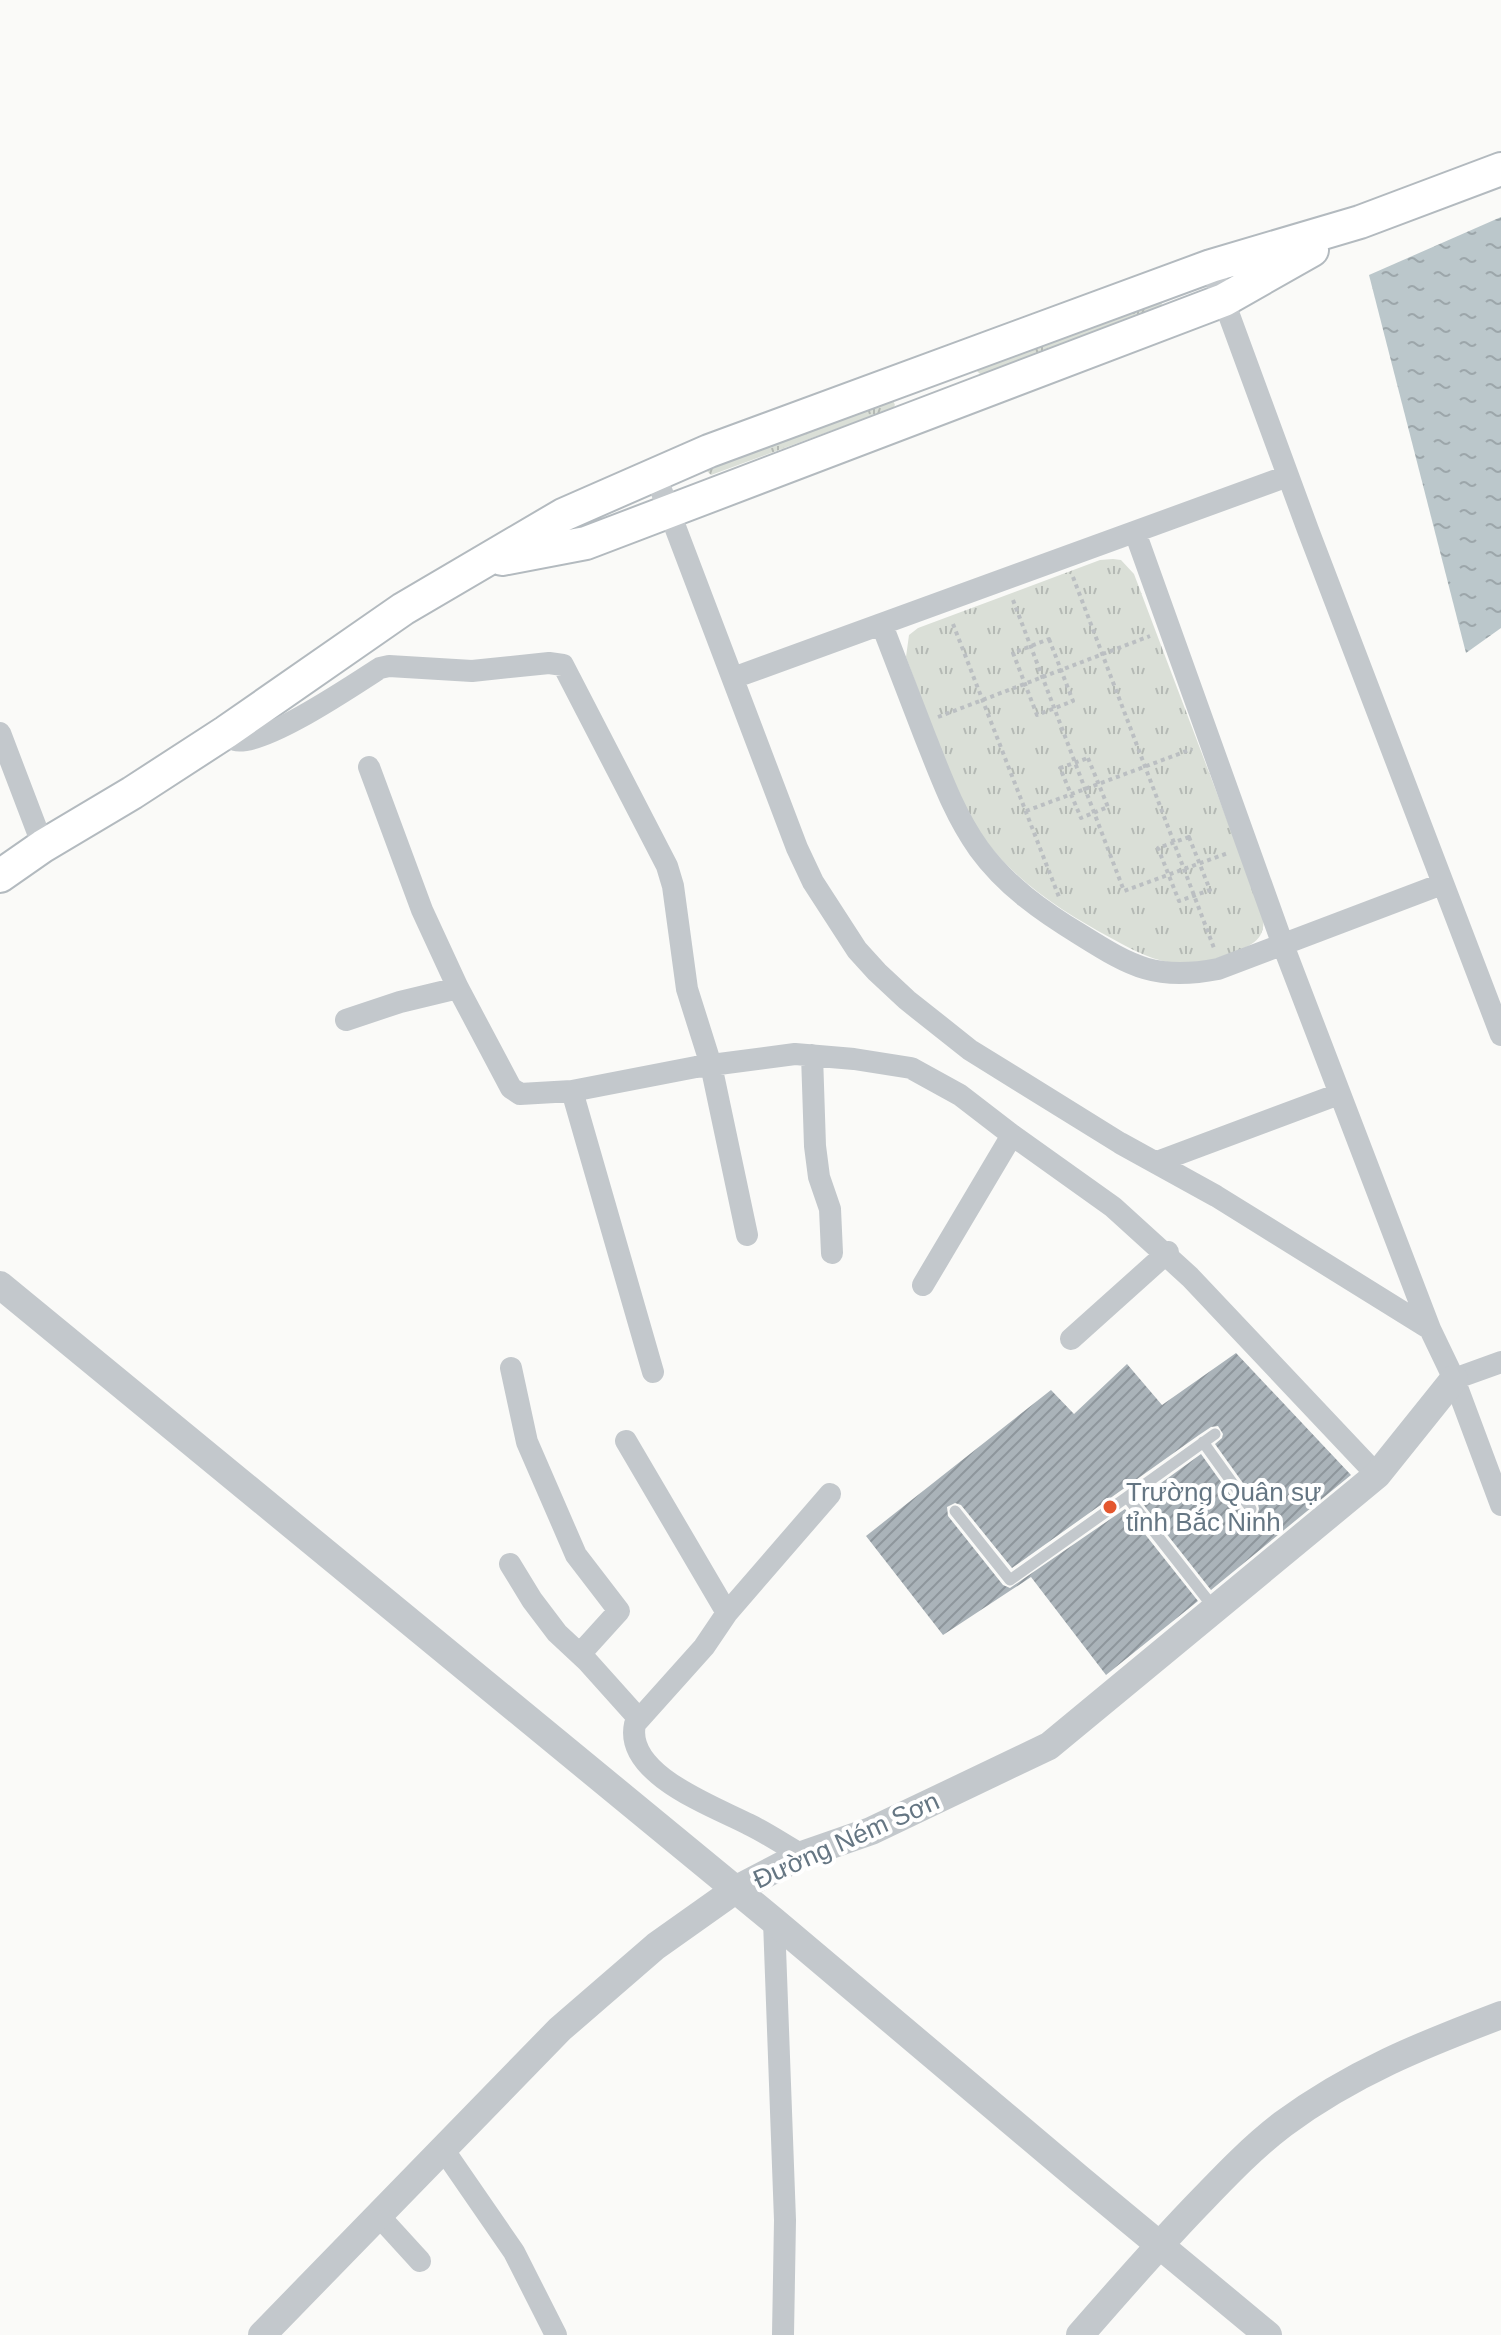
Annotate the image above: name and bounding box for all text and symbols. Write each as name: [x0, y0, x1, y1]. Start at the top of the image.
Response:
place label: Trường Quân sự tỉnh Bắc Ninh: [1126, 1477, 1321, 1537]
marker: Trường Quân sự tỉnh Bắc Ninh: [1101, 1498, 1119, 1516]
street label: Đường Ném Sơn: [748, 1786, 944, 1894]

